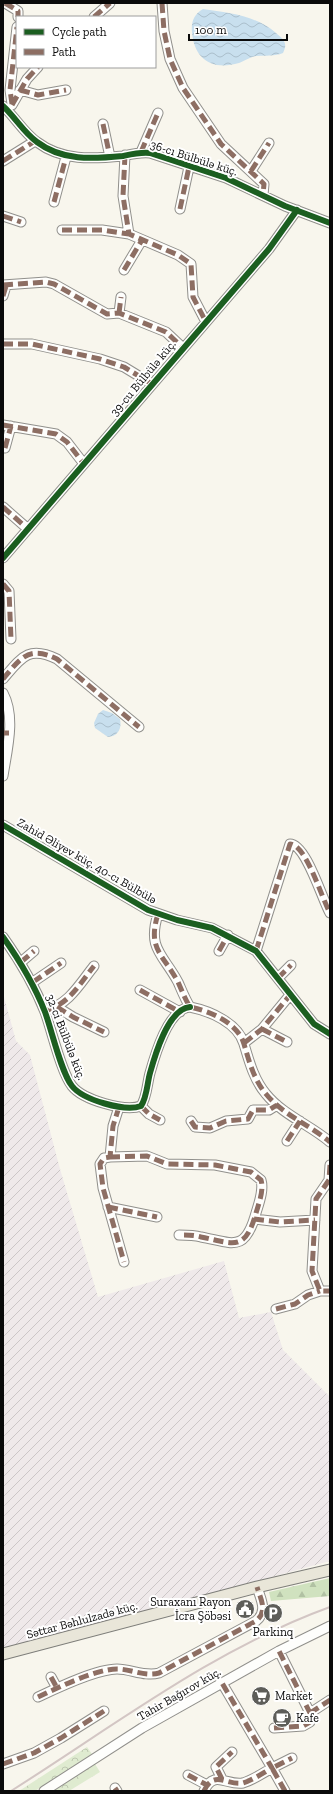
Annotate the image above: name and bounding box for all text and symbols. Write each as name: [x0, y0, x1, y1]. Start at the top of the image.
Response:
legend: [16, 16, 156, 68]
scale bar: [189, 16, 287, 42]
text: 100 m: [195, 23, 227, 37]
text: Cycle path: [52, 25, 107, 39]
text: Path: [52, 45, 76, 59]
street label: 36-cı Bülbülə küç.: [149, 137, 239, 179]
street label: 39-cu Bülbülə küç.: [107, 337, 179, 419]
street label: Zahid Əliyev küç. 40-cı Bülbülə: [15, 815, 160, 907]
street label: 32-ci Bülbülə küç.: [43, 992, 89, 1082]
place label: Suraxanı Rayon İcra Şöbəsi: [150, 1595, 232, 1623]
street label: Səttar Bəhlulzadə küç.: [25, 1598, 139, 1642]
public building icon: Suraxanı Rayon İcra Şöbəsi: [234, 1598, 256, 1620]
parking icon: Parkinq: [262, 1602, 284, 1624]
place label: Parkinq: [253, 1625, 294, 1639]
street label: Tahir Bağırov küç.: [135, 1664, 223, 1724]
supermarket icon: Market: [250, 1685, 272, 1707]
place label: Market: [275, 1689, 313, 1703]
cafe icon: Kafe: [271, 1707, 293, 1729]
place label: Kafe: [296, 1711, 319, 1725]

